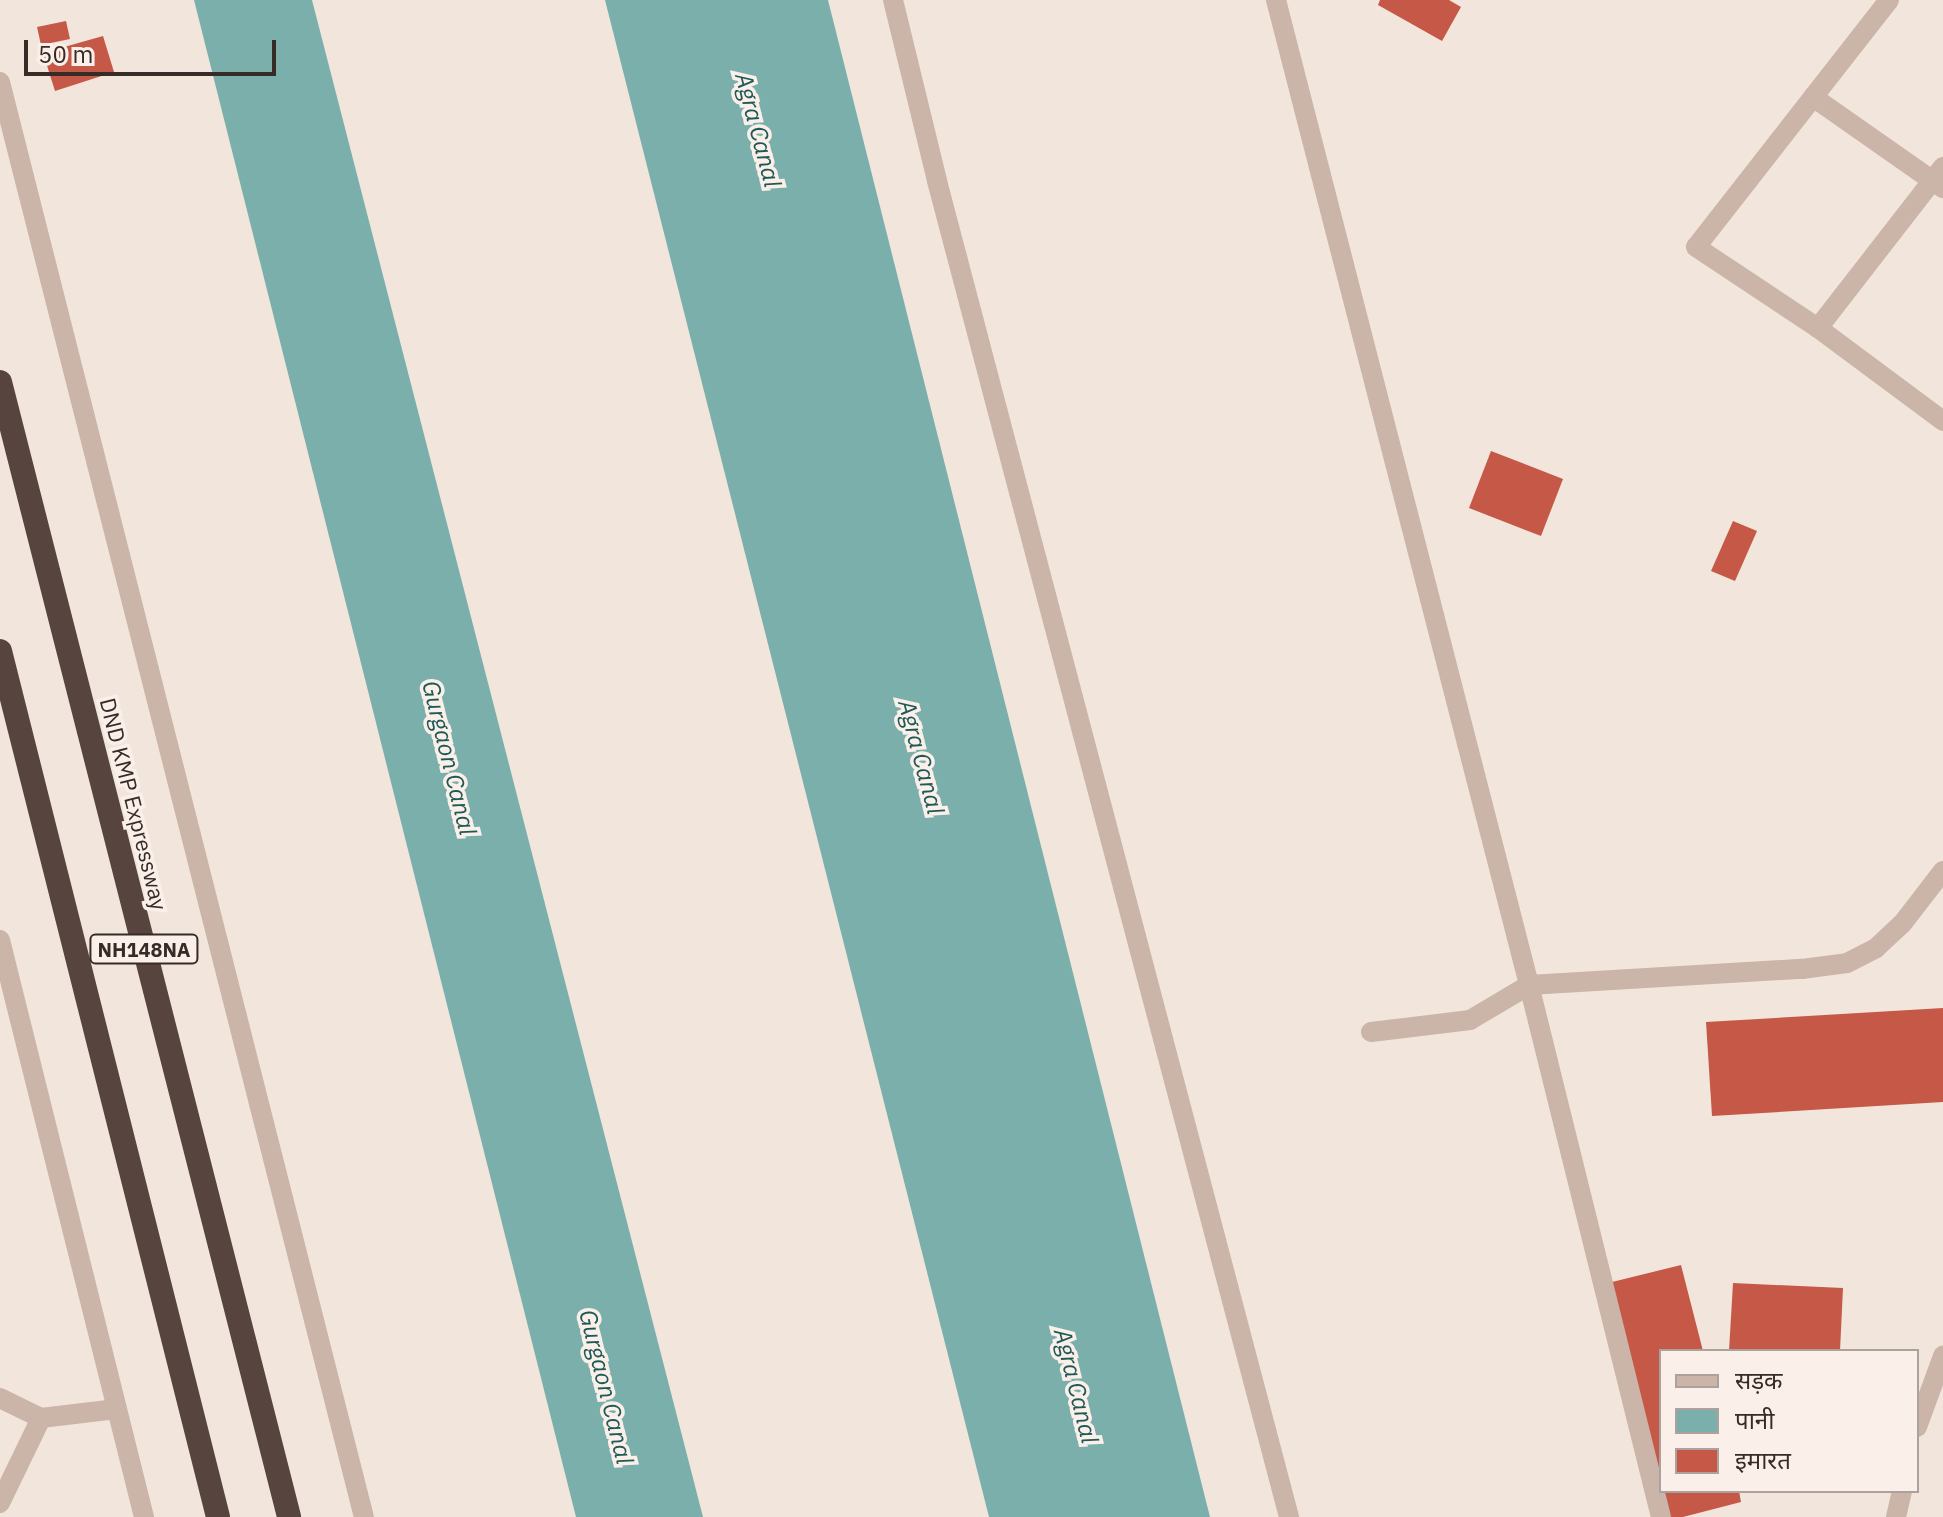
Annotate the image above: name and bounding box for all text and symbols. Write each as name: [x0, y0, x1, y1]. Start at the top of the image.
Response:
scale bar: [28, 24, 280, 74]
text: 50 m: [38, 38, 93, 70]
water label: Agra Canal: [729, 70, 787, 190]
water label: Gurgaon Canal: [416, 678, 482, 838]
street label: DND KMP Expressway: [95, 695, 173, 913]
water label: Agra Canal: [892, 697, 950, 817]
road number: NH148NA: [88, 933, 200, 965]
water label: Gurgaon Canal: [573, 1307, 639, 1467]
water label: Agra Canal: [1048, 1326, 1104, 1446]
legend: [1659, 1349, 1919, 1493]
text: सड़क: [1735, 1364, 1783, 1396]
text: पानी: [1735, 1404, 1774, 1436]
text: इमारत: [1735, 1444, 1791, 1476]

